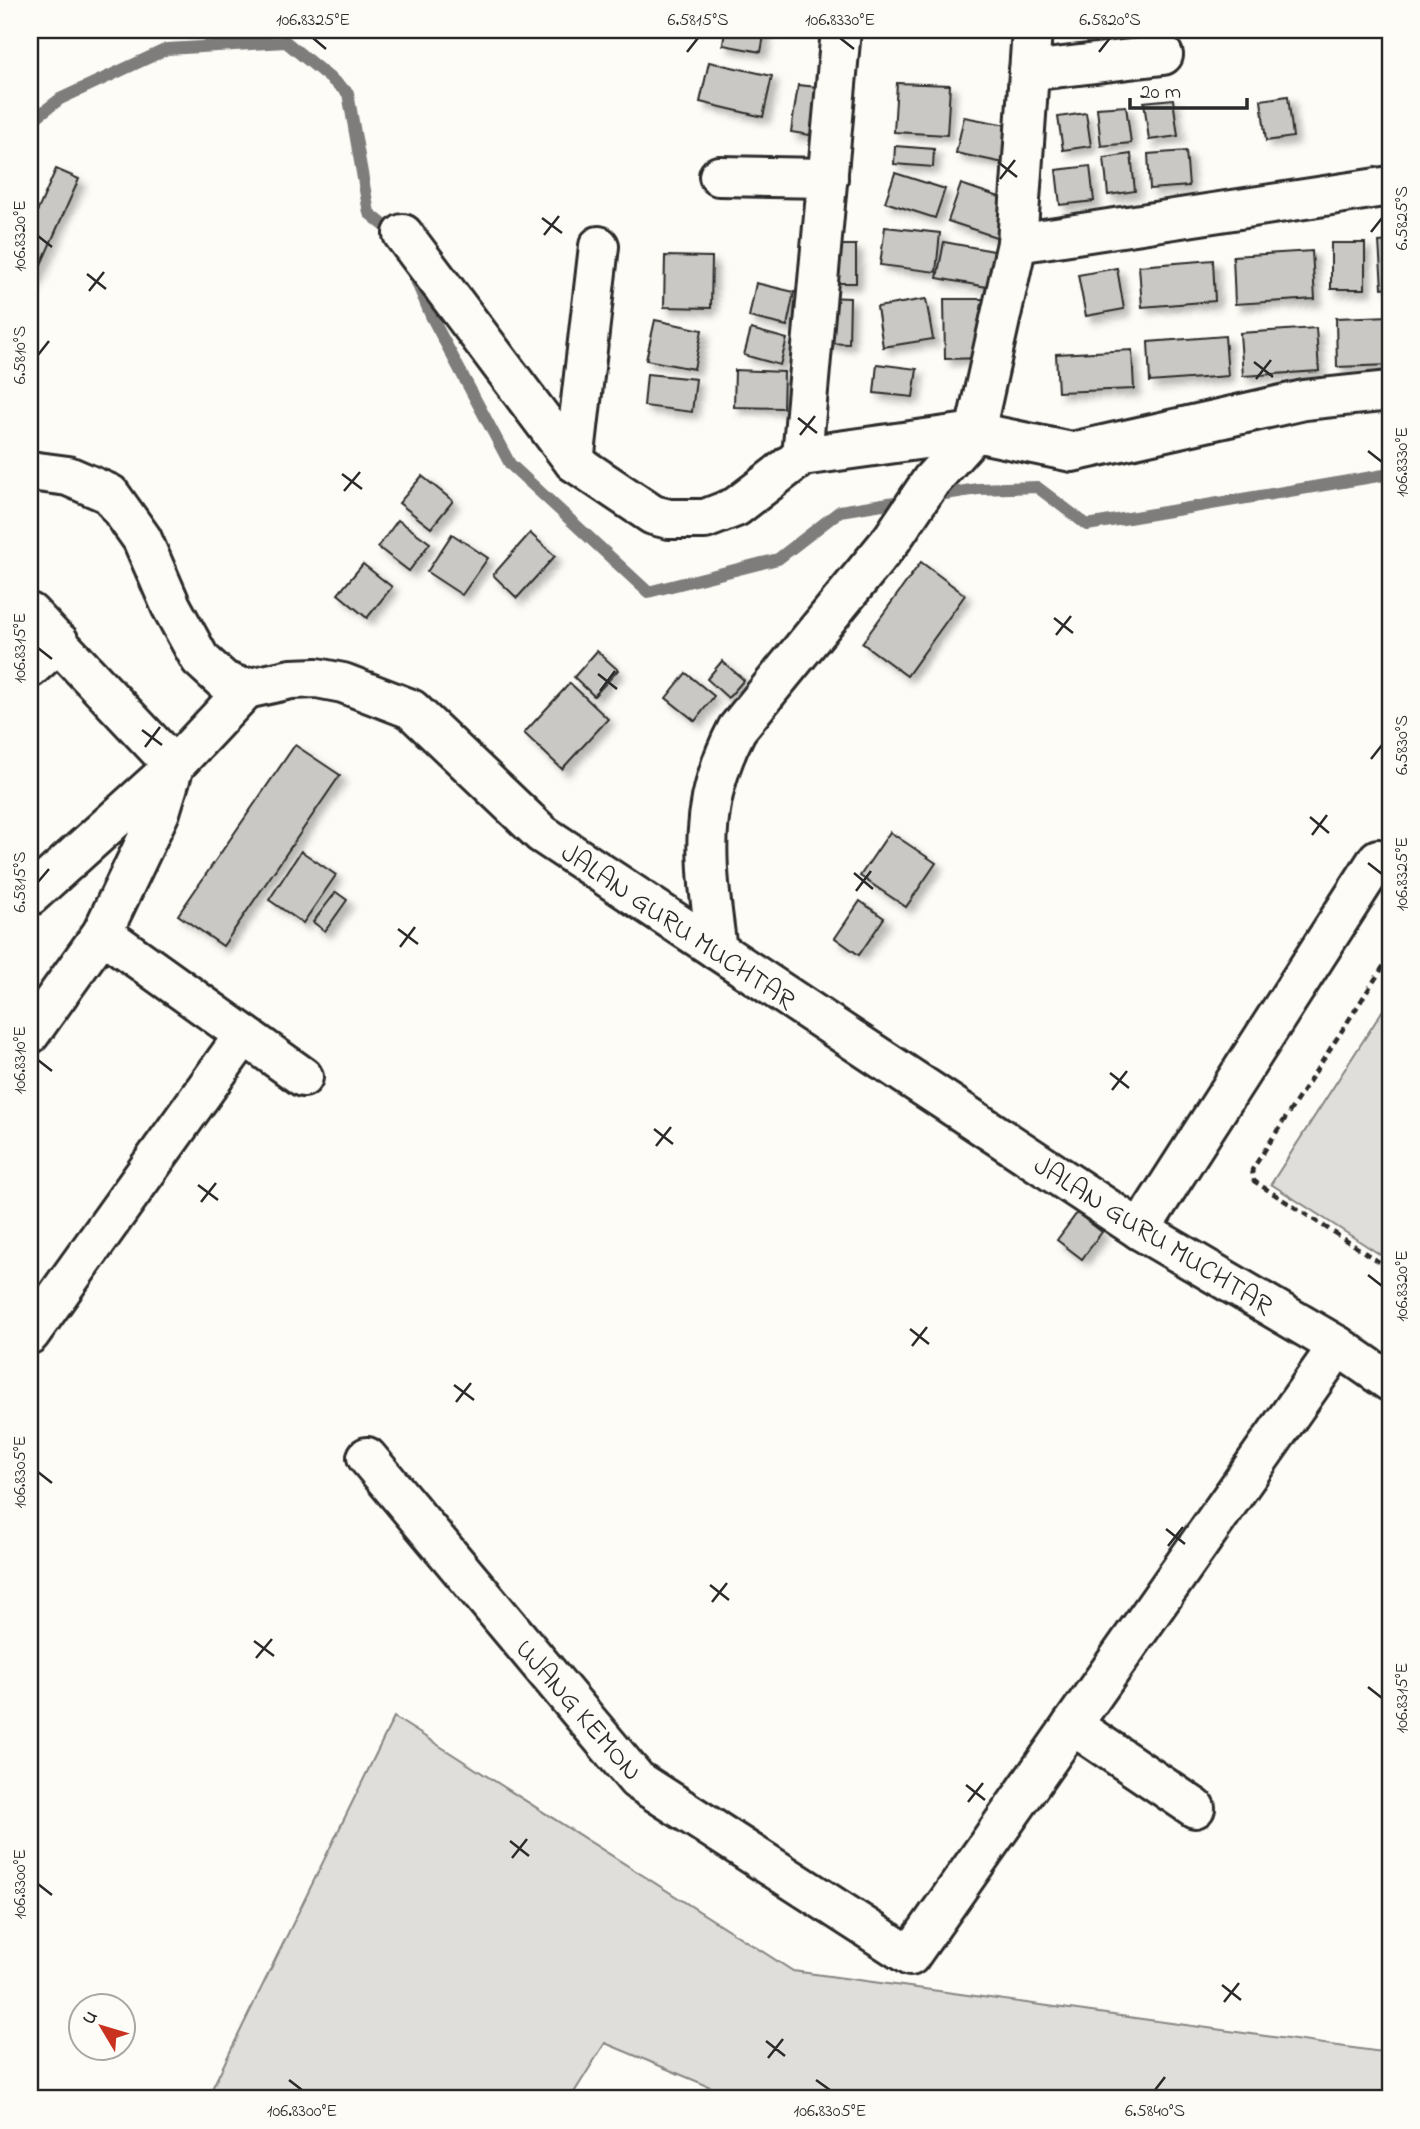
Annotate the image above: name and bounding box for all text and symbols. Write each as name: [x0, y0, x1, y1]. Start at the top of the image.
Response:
text: 106.8325°E: [276, 8, 350, 34]
text: 6.5815°S: [667, 8, 729, 34]
text: 106.8330°E: [805, 8, 875, 34]
text: 6.5820°S: [1079, 8, 1141, 34]
scale bar: [1130, 66, 1247, 110]
text: 20 m: [1140, 78, 1181, 108]
text: 6.5825°S: [1390, 186, 1416, 250]
text: 106.8320°E: [8, 200, 34, 272]
text: 6.5810°S: [8, 326, 34, 384]
text: 106.8330°E: [1390, 427, 1416, 497]
text: 106.8315°E: [8, 612, 34, 684]
text: 6.5830°S: [1390, 715, 1416, 775]
street label: JALAN GURU MUCHTAR: [552, 834, 803, 1022]
text: 106.8325°E: [1390, 837, 1416, 911]
text: 6.5815°S: [8, 851, 34, 913]
text: 106.8310°E: [8, 1026, 34, 1094]
street label: JALAN GURU MUCHTAR: [1025, 1147, 1280, 1327]
text: 106.8320°E: [1390, 1250, 1416, 1322]
text: 106.8305°E: [8, 1435, 34, 1509]
street label: UJANG KEMON: [504, 1631, 651, 1792]
text: 106.8315°E: [1390, 1662, 1416, 1734]
text: 106.8300°E: [8, 1849, 34, 1919]
north arrow: [66, 1993, 136, 2062]
text: U: [76, 2005, 105, 2031]
text: 106.8300°E: [267, 2099, 337, 2125]
text: 106.8305°E: [793, 2099, 867, 2125]
text: 6.5840°S: [1125, 2099, 1185, 2125]

